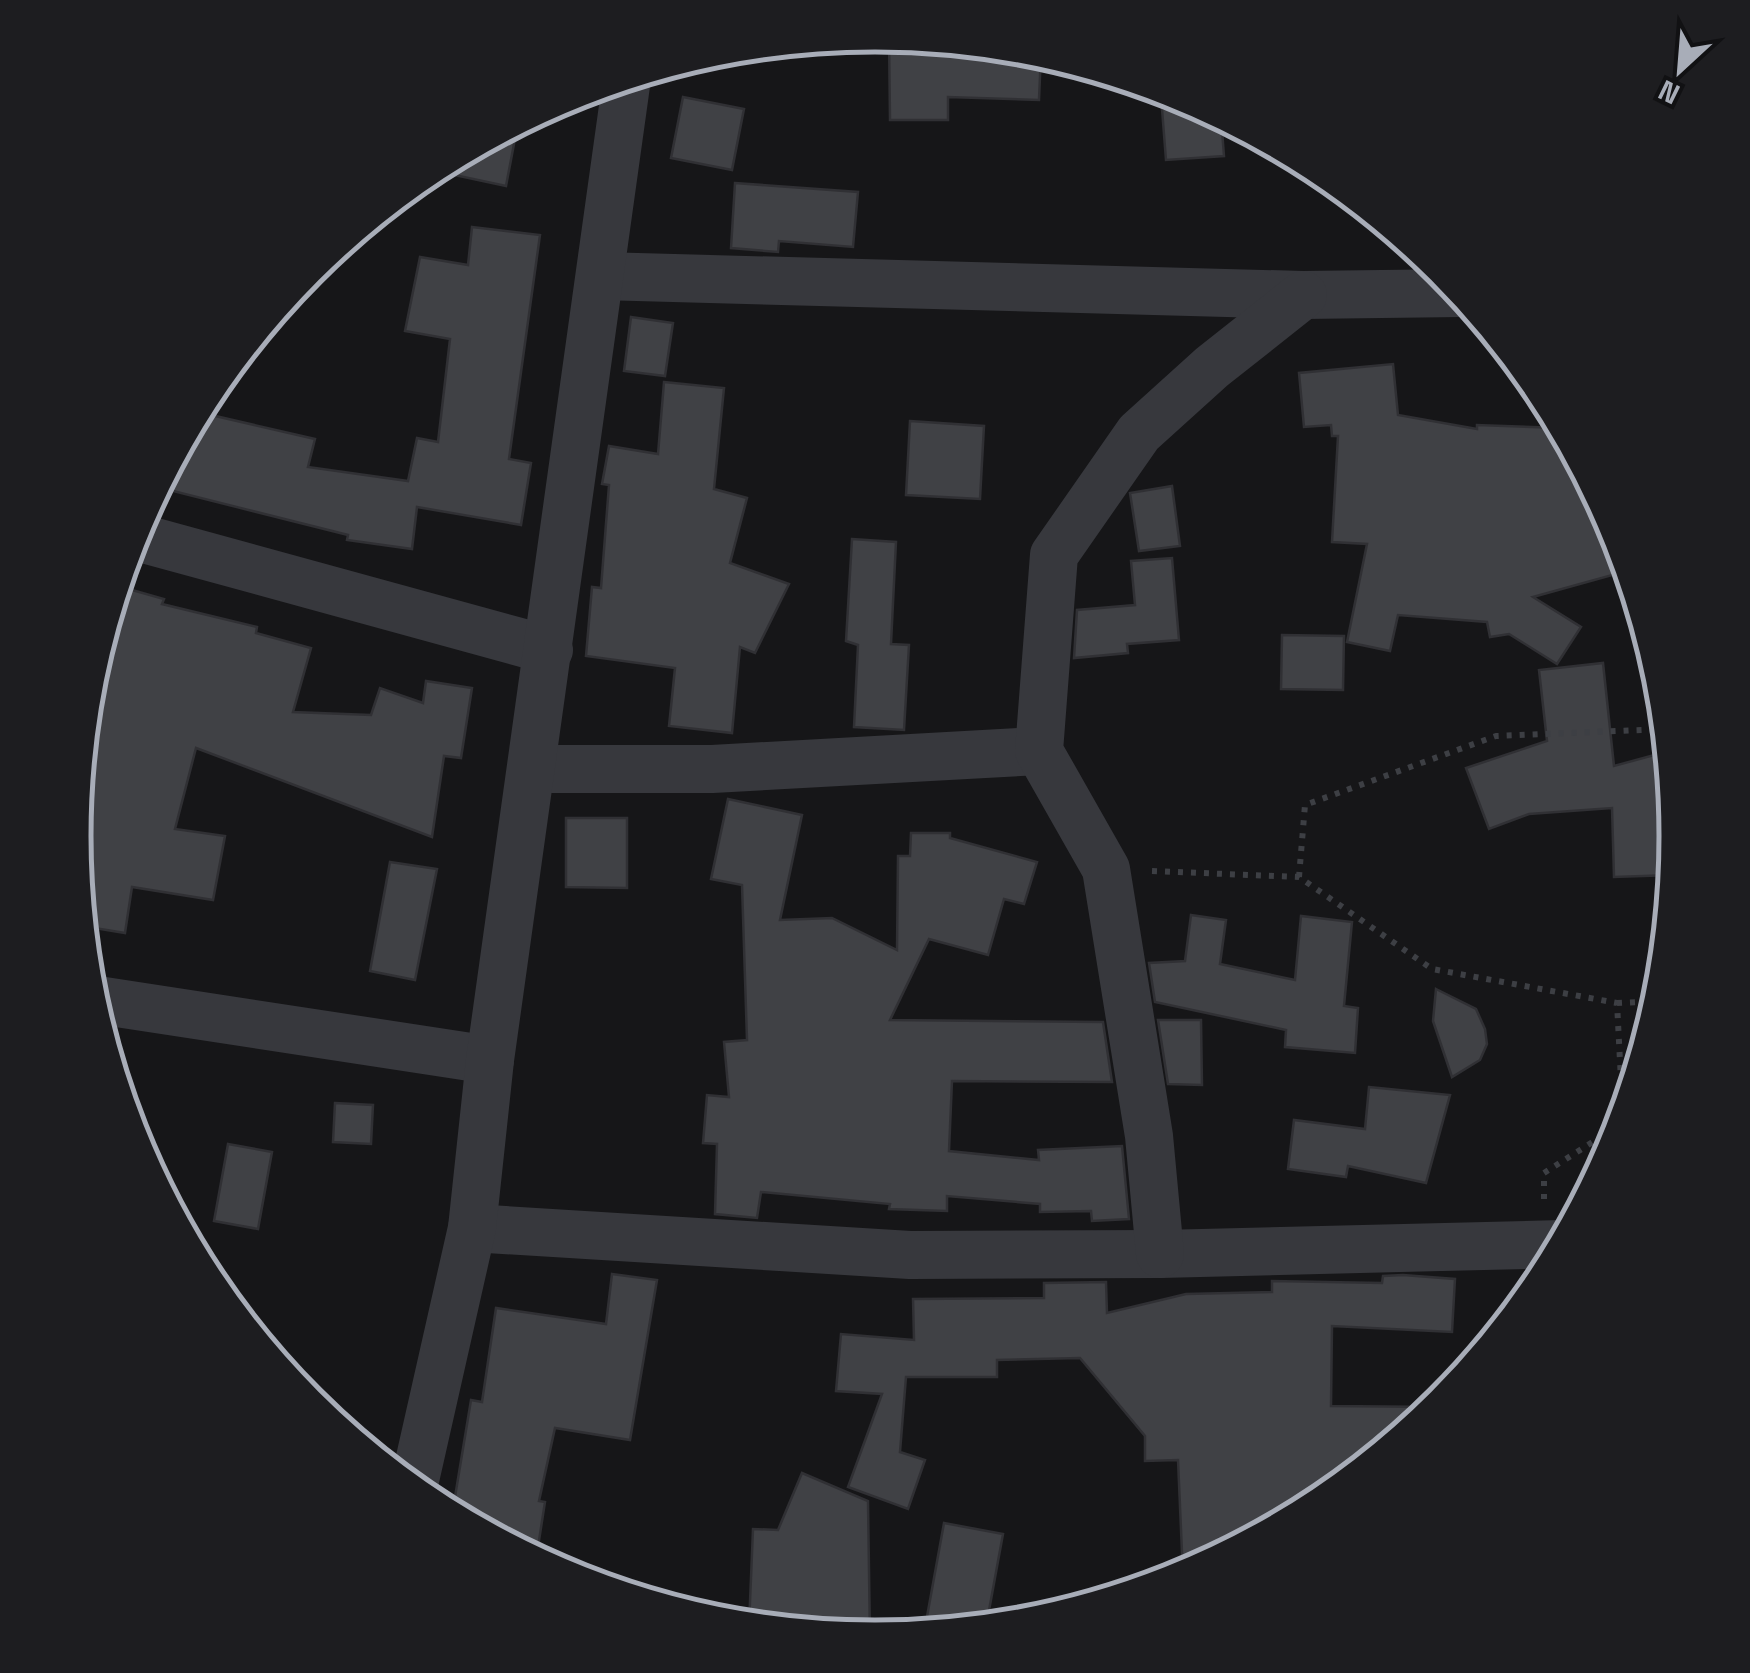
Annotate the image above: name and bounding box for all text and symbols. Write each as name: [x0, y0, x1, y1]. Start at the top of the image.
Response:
north arrow: [1630, 20, 1730, 120]
text: N: [1653, 72, 1685, 113]

